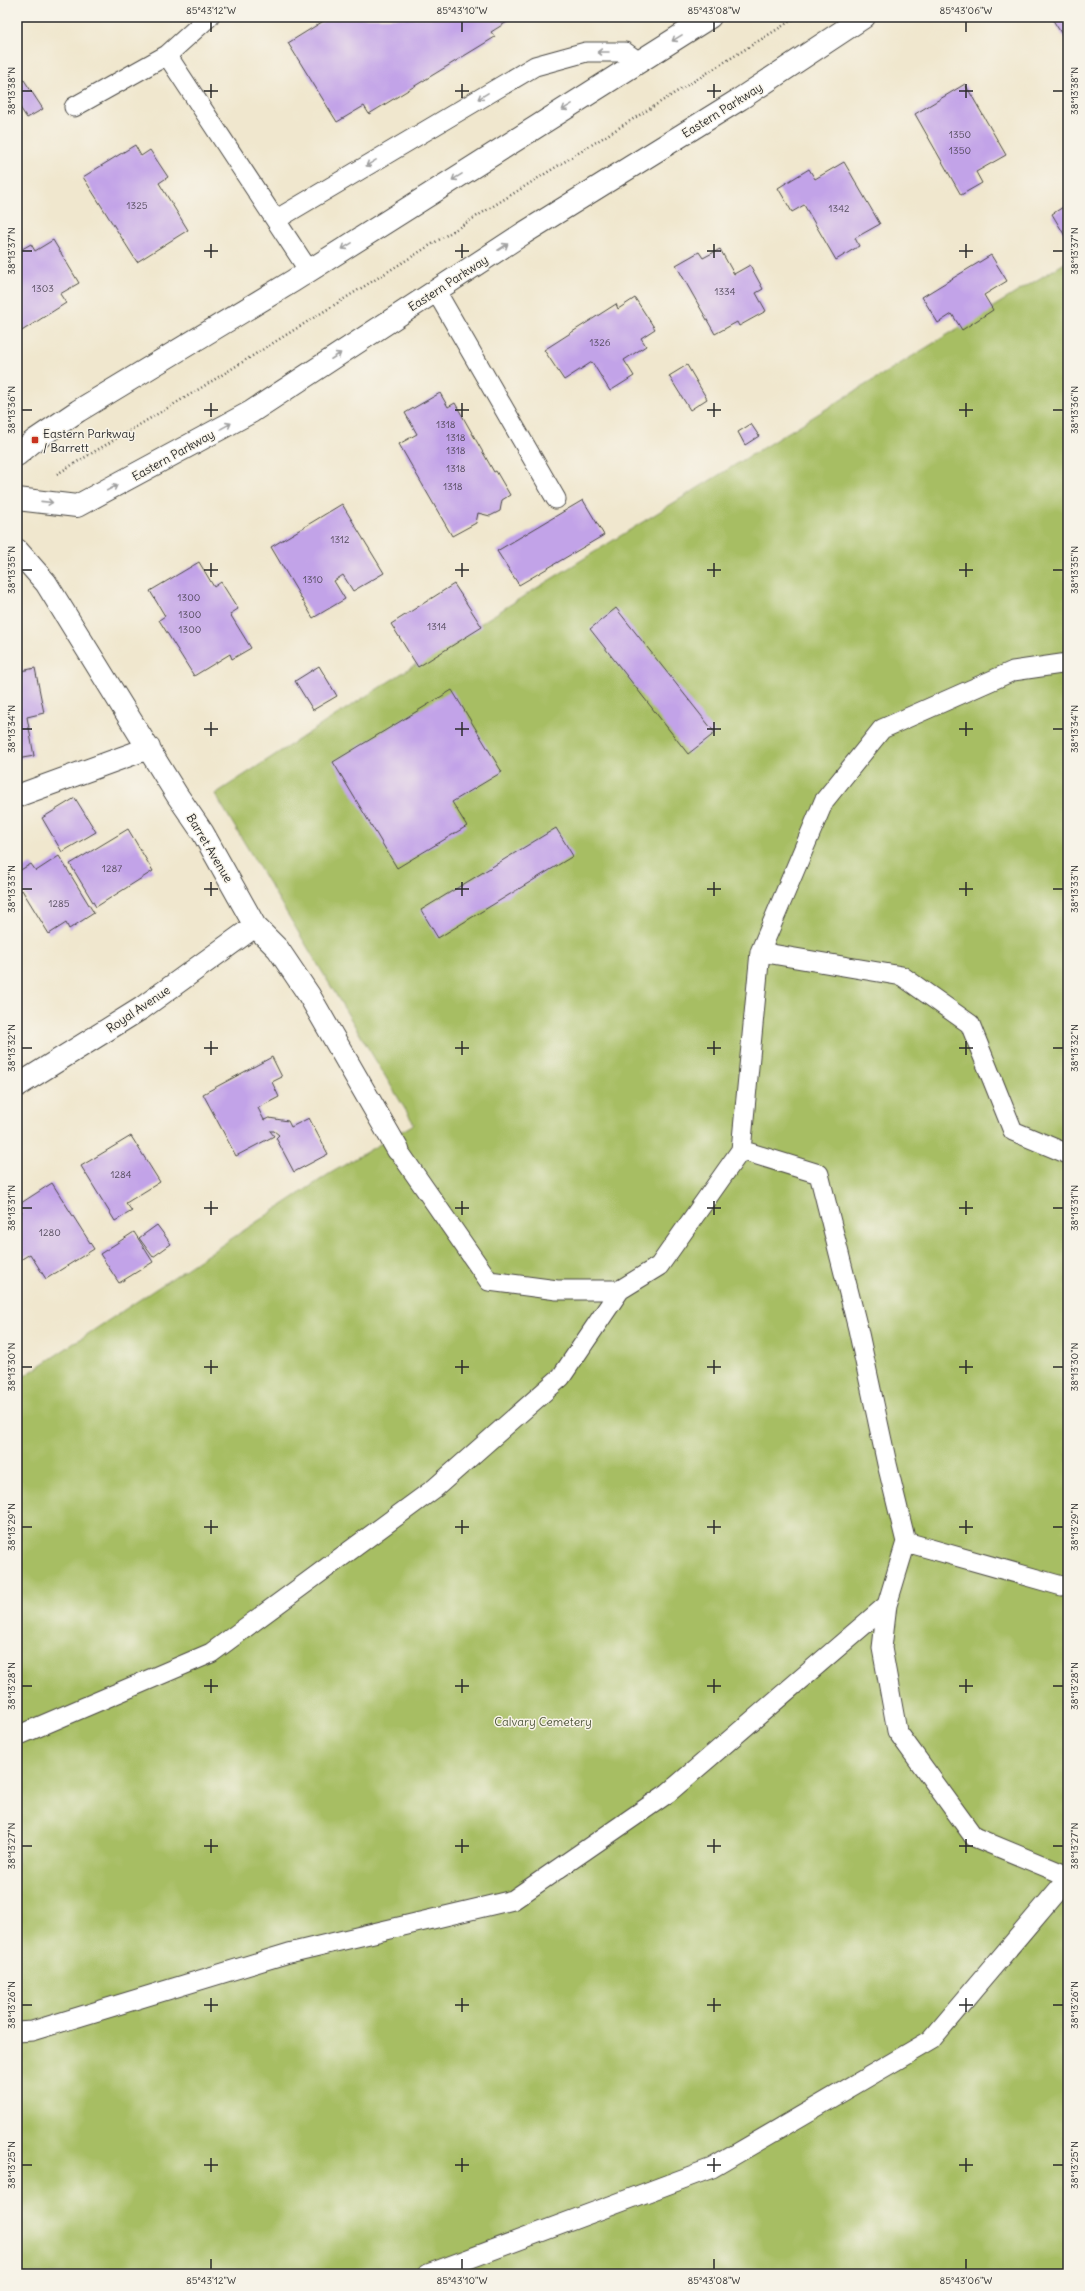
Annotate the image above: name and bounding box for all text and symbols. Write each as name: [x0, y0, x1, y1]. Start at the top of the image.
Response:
text: 85°43'12"W: [186, 4, 236, 17]
text: 85°43'10"W: [436, 4, 488, 17]
text: 85°43'08"W: [688, 4, 740, 17]
text: 85°43'06"W: [940, 4, 992, 17]
one-way arrow: [672, 34, 683, 42]
one-way arrow: [597, 48, 610, 56]
text: 38°13'38"N: [5, 67, 18, 115]
text: 38°13'38"N: [1068, 67, 1081, 115]
street label: Eastern Parkway: [679, 79, 765, 141]
one-way arrow: [477, 93, 489, 101]
one-way arrow: [561, 104, 573, 112]
house number: 1350: [949, 128, 971, 141]
house number: 1350: [949, 144, 971, 157]
one-way arrow: [366, 159, 377, 167]
one-way arrow: [452, 173, 463, 181]
house number: 1325: [127, 199, 148, 212]
house number: 1342: [829, 202, 850, 215]
text: 38°13'37"N: [5, 227, 18, 275]
text: 38°13'37"N: [1068, 227, 1081, 275]
one-way arrow: [342, 242, 353, 251]
one-way arrow: [497, 243, 508, 251]
street label: Eastern Parkway: [405, 252, 491, 314]
house number: 1303: [32, 282, 54, 295]
house number: 1334: [714, 285, 736, 298]
house number: 1326: [590, 336, 611, 349]
one-way arrow: [330, 352, 342, 360]
text: 38°13'36"N: [5, 386, 18, 434]
text: 38°13'36"N: [1068, 386, 1081, 434]
house number: 1318: [436, 418, 456, 431]
one-way arrow: [220, 421, 232, 429]
place label: Eastern Parkway / Barrett: [43, 426, 135, 455]
street label: Eastern Parkway: [129, 426, 217, 484]
house number: 1318: [446, 431, 466, 444]
marker: Eastern Parkway / Barrett: [30, 435, 40, 445]
house number: 1318: [446, 444, 466, 457]
house number: 1318: [446, 462, 466, 475]
house number: 1318: [443, 480, 463, 493]
one-way arrow: [106, 484, 118, 491]
one-way arrow: [40, 498, 53, 506]
house number: 1312: [331, 533, 350, 546]
text: 38°13'35"N: [5, 546, 18, 594]
text: 38°13'35"N: [1068, 546, 1081, 594]
house number: 1310: [303, 573, 323, 586]
house number: 1300: [178, 591, 200, 604]
house number: 1300: [179, 608, 201, 621]
house number: 1314: [427, 620, 447, 633]
house number: 1300: [179, 623, 201, 636]
text: 38°13'34"N: [5, 705, 18, 753]
text: 38°13'34"N: [1068, 705, 1081, 753]
street label: Barret Avenue: [184, 811, 236, 885]
house number: 1287: [102, 862, 122, 875]
text: 38°13'33"N: [5, 865, 18, 913]
text: 38°13'33"N: [1068, 865, 1081, 913]
house number: 1285: [49, 897, 70, 910]
street label: Royal Avenue: [103, 982, 173, 1036]
text: 38°13'32"N: [5, 1024, 18, 1072]
text: 38°13'32"N: [1068, 1024, 1081, 1072]
house number: 1284: [111, 1168, 132, 1181]
text: 38°13'31"N: [5, 1185, 18, 1231]
text: 38°13'31"N: [1068, 1185, 1081, 1231]
house number: 1280: [39, 1226, 61, 1239]
text: 38°13'30"N: [5, 1343, 18, 1391]
text: 38°13'30"N: [1068, 1343, 1081, 1391]
text: 38°13'29"N: [5, 1503, 18, 1551]
text: 38°13'29"N: [1068, 1503, 1081, 1551]
text: 38°13'28"N: [5, 1662, 18, 1710]
text: 38°13'28"N: [1068, 1662, 1081, 1710]
park label: Calvary Cemetery: [494, 1714, 592, 1729]
text: 38°13'27"N: [5, 1822, 18, 1870]
text: 38°13'27"N: [1068, 1822, 1081, 1870]
text: 38°13'26"N: [5, 1981, 18, 2029]
text: 38°13'26"N: [1068, 1981, 1081, 2029]
text: 38°13'25"N: [5, 2141, 18, 2189]
text: 38°13'25"N: [1068, 2141, 1081, 2189]
text: 85°43'12"W: [186, 2274, 236, 2287]
text: 85°43'10"W: [436, 2274, 488, 2287]
text: 85°43'08"W: [688, 2274, 740, 2287]
text: 85°43'06"W: [940, 2274, 992, 2287]

